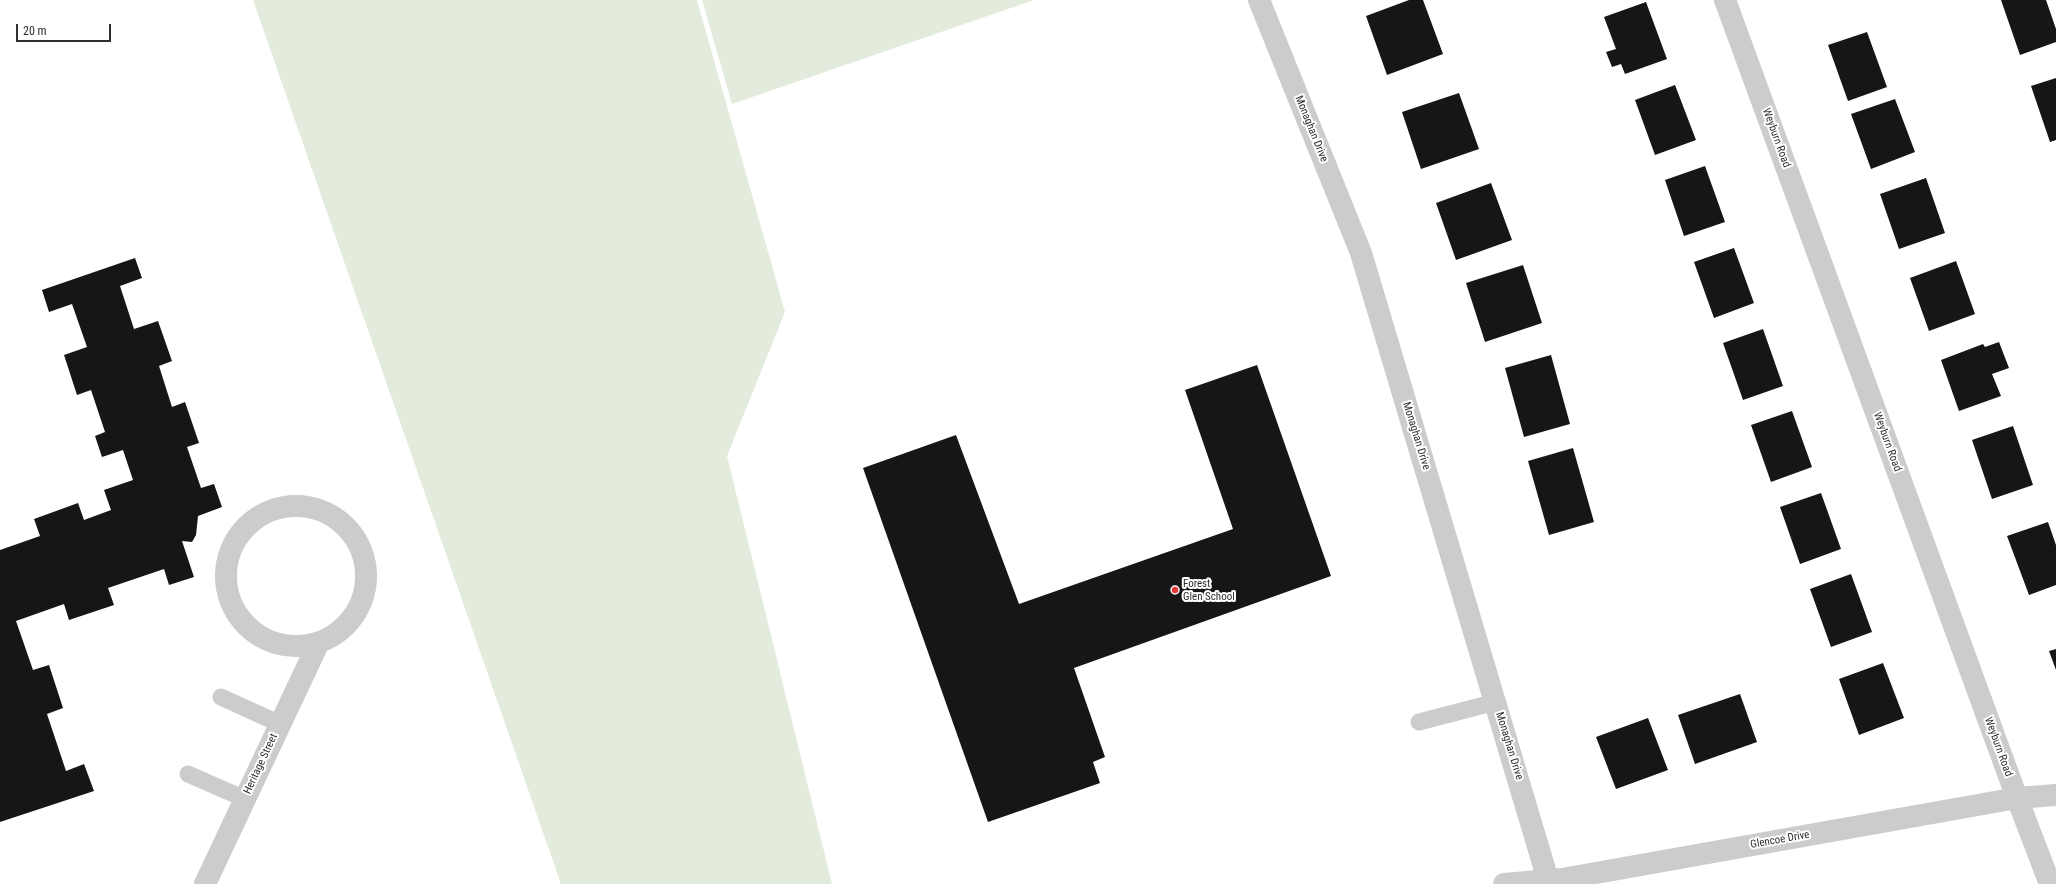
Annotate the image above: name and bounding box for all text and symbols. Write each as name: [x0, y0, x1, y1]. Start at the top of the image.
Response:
scale bar: [18, 16, 113, 42]
text: 20 m: [23, 24, 47, 38]
street label: Monaghan Drive: [1292, 94, 1330, 164]
street label: Weyburn Road: [1759, 107, 1793, 169]
street label: Monaghan Drive: [1399, 400, 1433, 472]
street label: Weyburn Road: [1870, 411, 1904, 473]
place label: Forest Glen School: [1183, 577, 1235, 603]
marker: Forest Glen School: [1170, 585, 1180, 595]
street label: Monaghan Drive: [1492, 710, 1526, 782]
street label: Weyburn Road: [1981, 716, 2015, 778]
street label: Heritage Street: [241, 732, 281, 796]
street label: Glencoe Drive: [1749, 828, 1811, 852]

